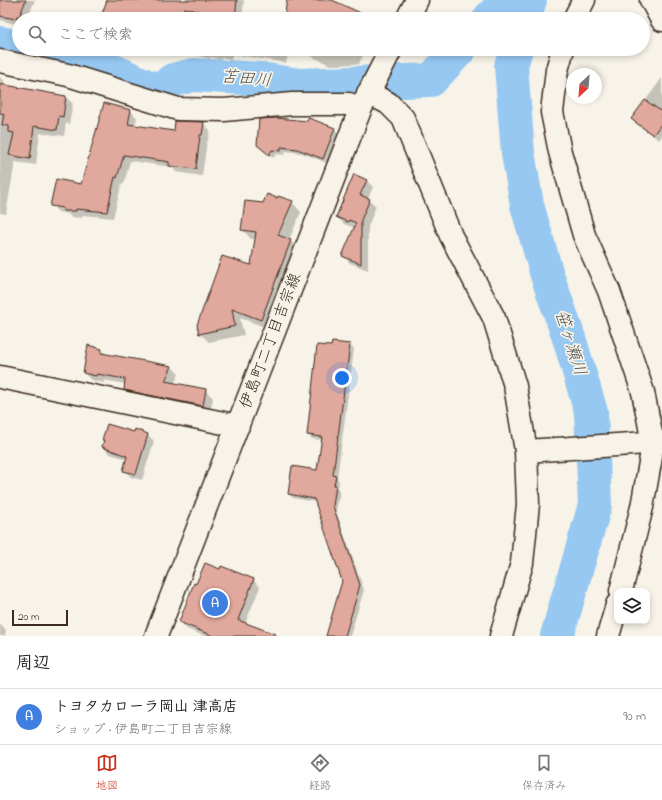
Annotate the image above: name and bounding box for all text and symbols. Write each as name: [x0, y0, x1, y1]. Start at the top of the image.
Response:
search box: [12, 12, 650, 56]
icon: search: [26, 23, 48, 45]
text: ここで検索: [58, 24, 133, 46]
water label: 苫田川: [220, 64, 272, 94]
north arrow: [566, 68, 602, 104]
street label: 伊島町二丁目吉宗線: [234, 269, 308, 413]
water label: 笹ヶ瀬川: [548, 307, 592, 379]
your location: [332, 368, 352, 388]
pin: A: [202, 588, 228, 618]
map controls: [614, 588, 650, 624]
button: layers: [614, 588, 650, 624]
scale bar: [12, 608, 68, 627]
text: 20 m: [18, 609, 40, 625]
text: 周辺: [16, 651, 50, 676]
text: トヨタカローラ岡山 津高店: [54, 696, 238, 718]
text: A: [25, 707, 33, 726]
text: 90 m: [623, 707, 646, 726]
text: ショップ · 伊島町二丁目吉宗線: [54, 720, 232, 739]
tab: 地図: [96, 752, 118, 794]
tab: 経路: [309, 752, 331, 794]
tab: 保存済み: [522, 752, 566, 794]

